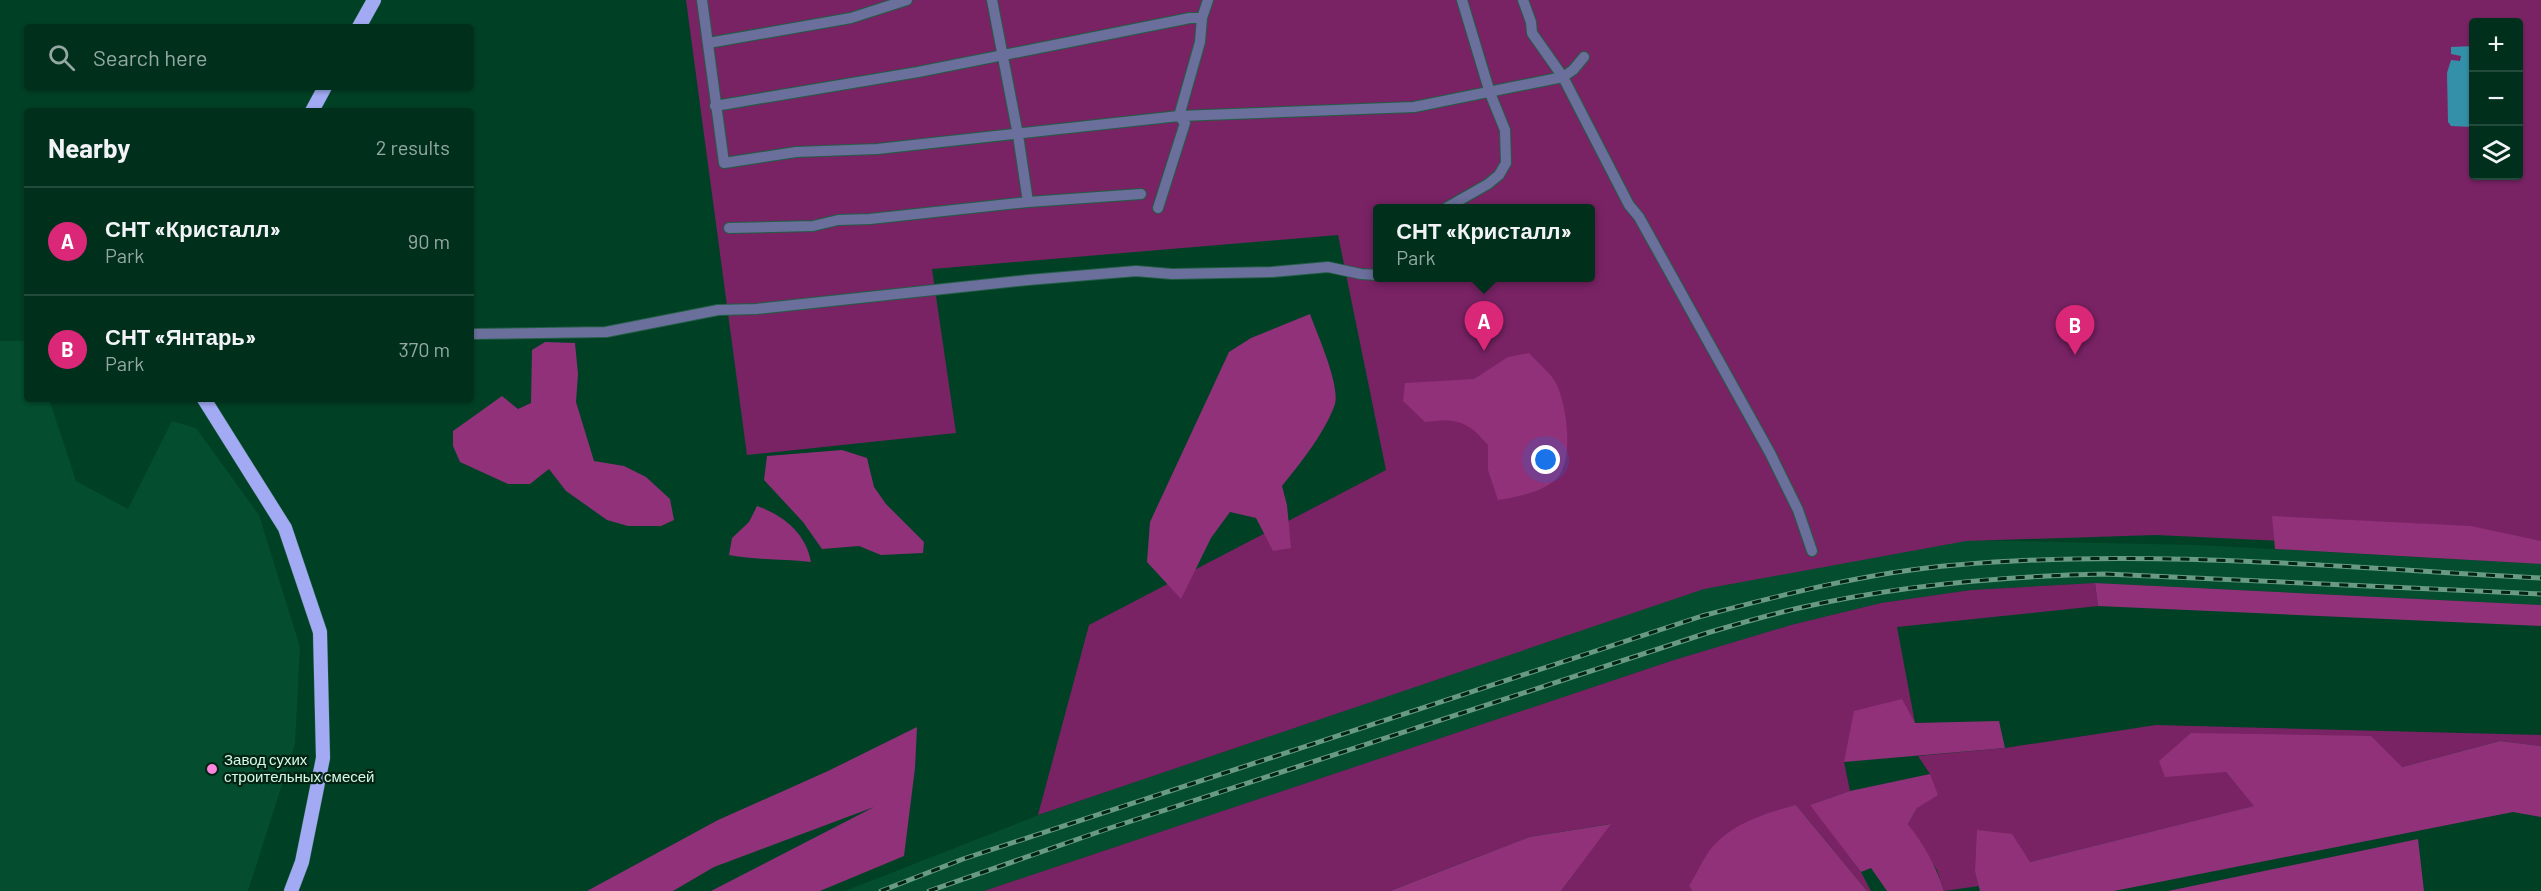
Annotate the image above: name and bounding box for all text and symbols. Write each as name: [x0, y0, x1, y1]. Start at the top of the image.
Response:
map controls: [2469, 18, 2523, 180]
button: +: [2469, 18, 2523, 72]
search box: [24, 24, 474, 90]
icon: search: [45, 41, 78, 74]
text: Search here: [93, 44, 207, 70]
button: −: [2469, 72, 2523, 126]
button: layers: [2469, 126, 2523, 180]
text: Nearby: [48, 132, 130, 163]
text: 2 results: [376, 135, 450, 159]
popup: [1373, 204, 1595, 282]
text: СНТ «Кристалл»: [105, 215, 281, 241]
text: СНТ «Кристалл»: [1396, 217, 1572, 243]
text: A: [61, 229, 74, 253]
text: 90 m: [408, 229, 450, 253]
text: Park: [105, 243, 144, 267]
text: Park: [1396, 245, 1436, 269]
pin: A: [1464, 302, 1504, 351]
pin: B: [2056, 306, 2094, 355]
text: СНТ «Янтарь»: [105, 323, 256, 349]
text: B: [61, 337, 74, 361]
text: 370 m: [398, 337, 450, 361]
text: Park: [105, 351, 144, 375]
your location: [1531, 445, 1560, 474]
place label: Завод сухих строительных смесей: [224, 750, 375, 785]
marker: Завод сухих строительных смесей: [205, 762, 219, 776]

